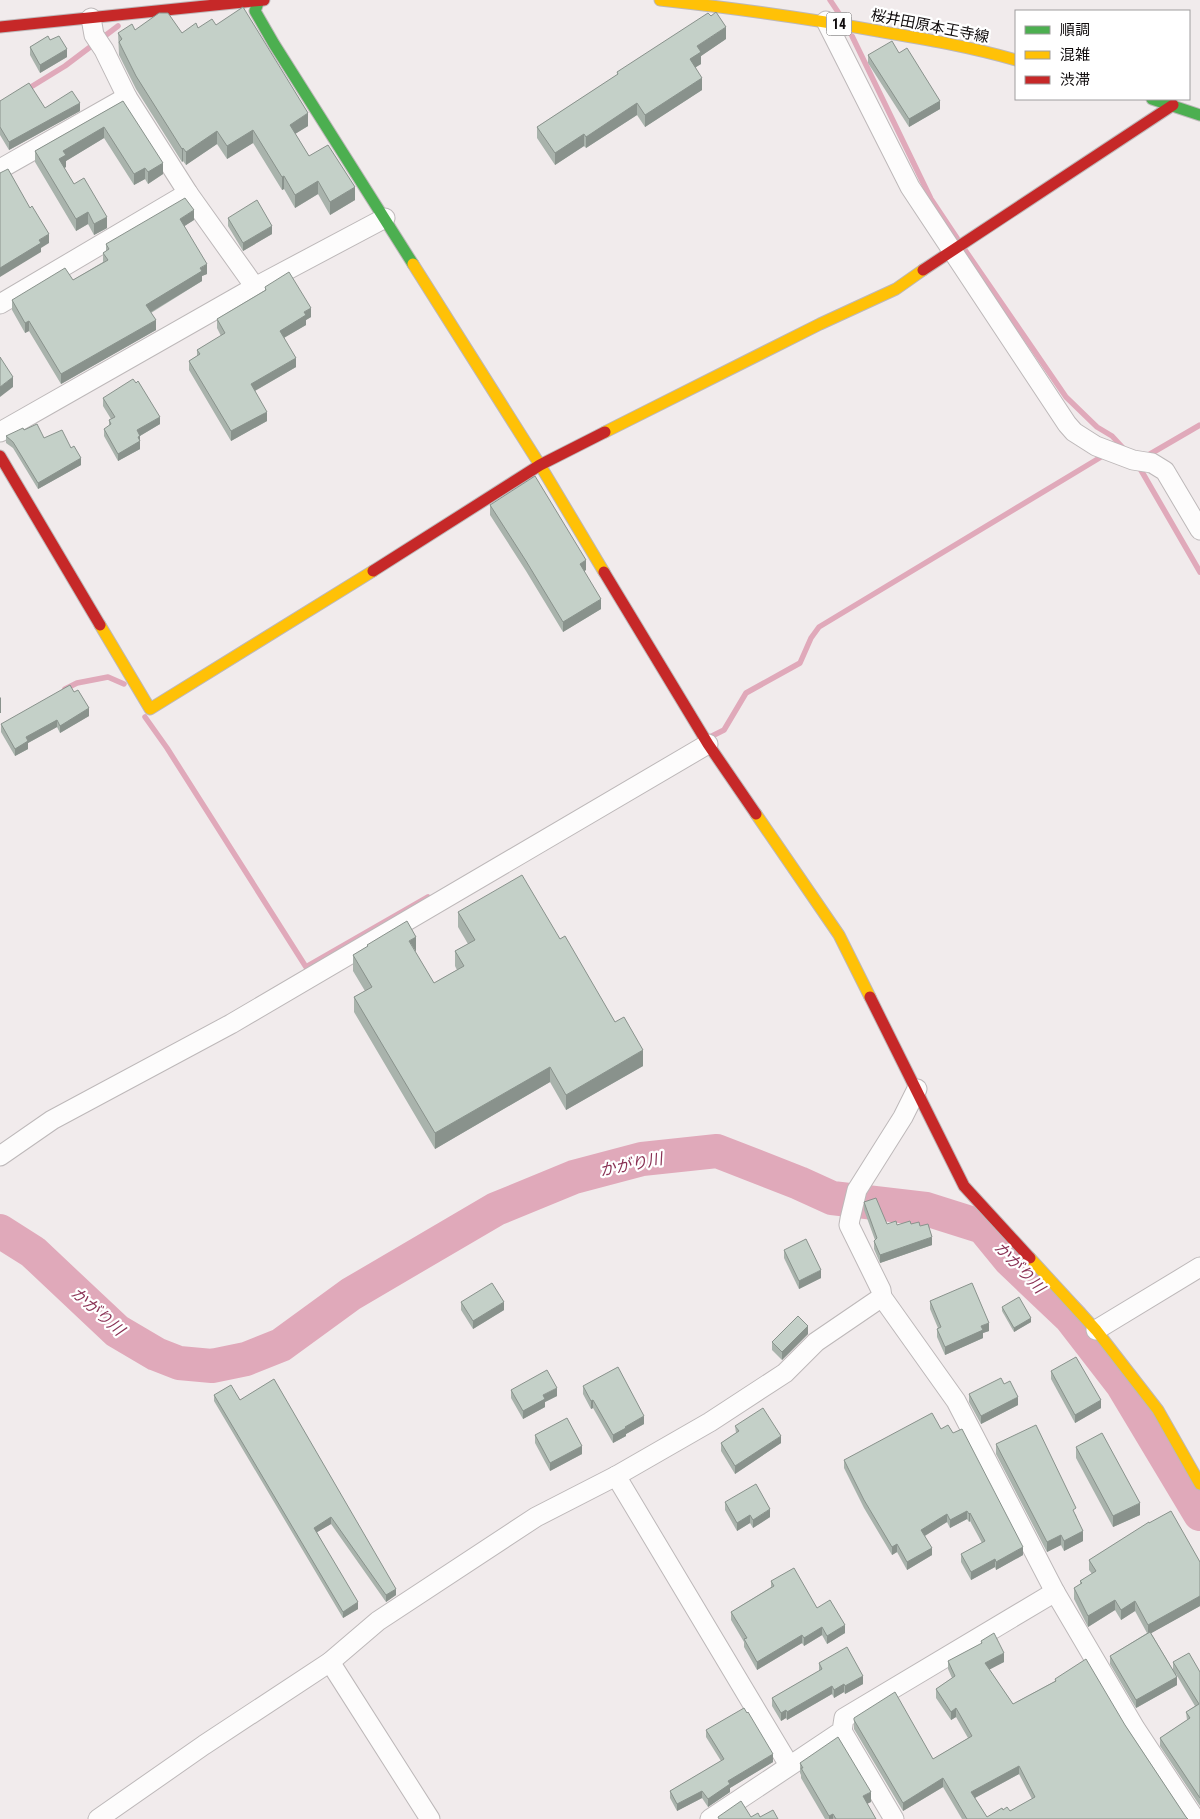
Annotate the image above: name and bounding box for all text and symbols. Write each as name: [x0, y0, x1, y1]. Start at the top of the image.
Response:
street label: 桜井田原本王寺線: [869, 6, 991, 46]
legend: [1015, 10, 1190, 100]
road number: 14: [826, 12, 852, 36]
text: 順調: [1060, 21, 1090, 39]
text: 混雑: [1060, 46, 1090, 64]
text: 渋滞: [1060, 71, 1090, 89]
water label: かがり川: [598, 1149, 666, 1180]
water label: かがり川: [991, 1238, 1050, 1298]
water label: かがり川: [67, 1283, 130, 1341]

